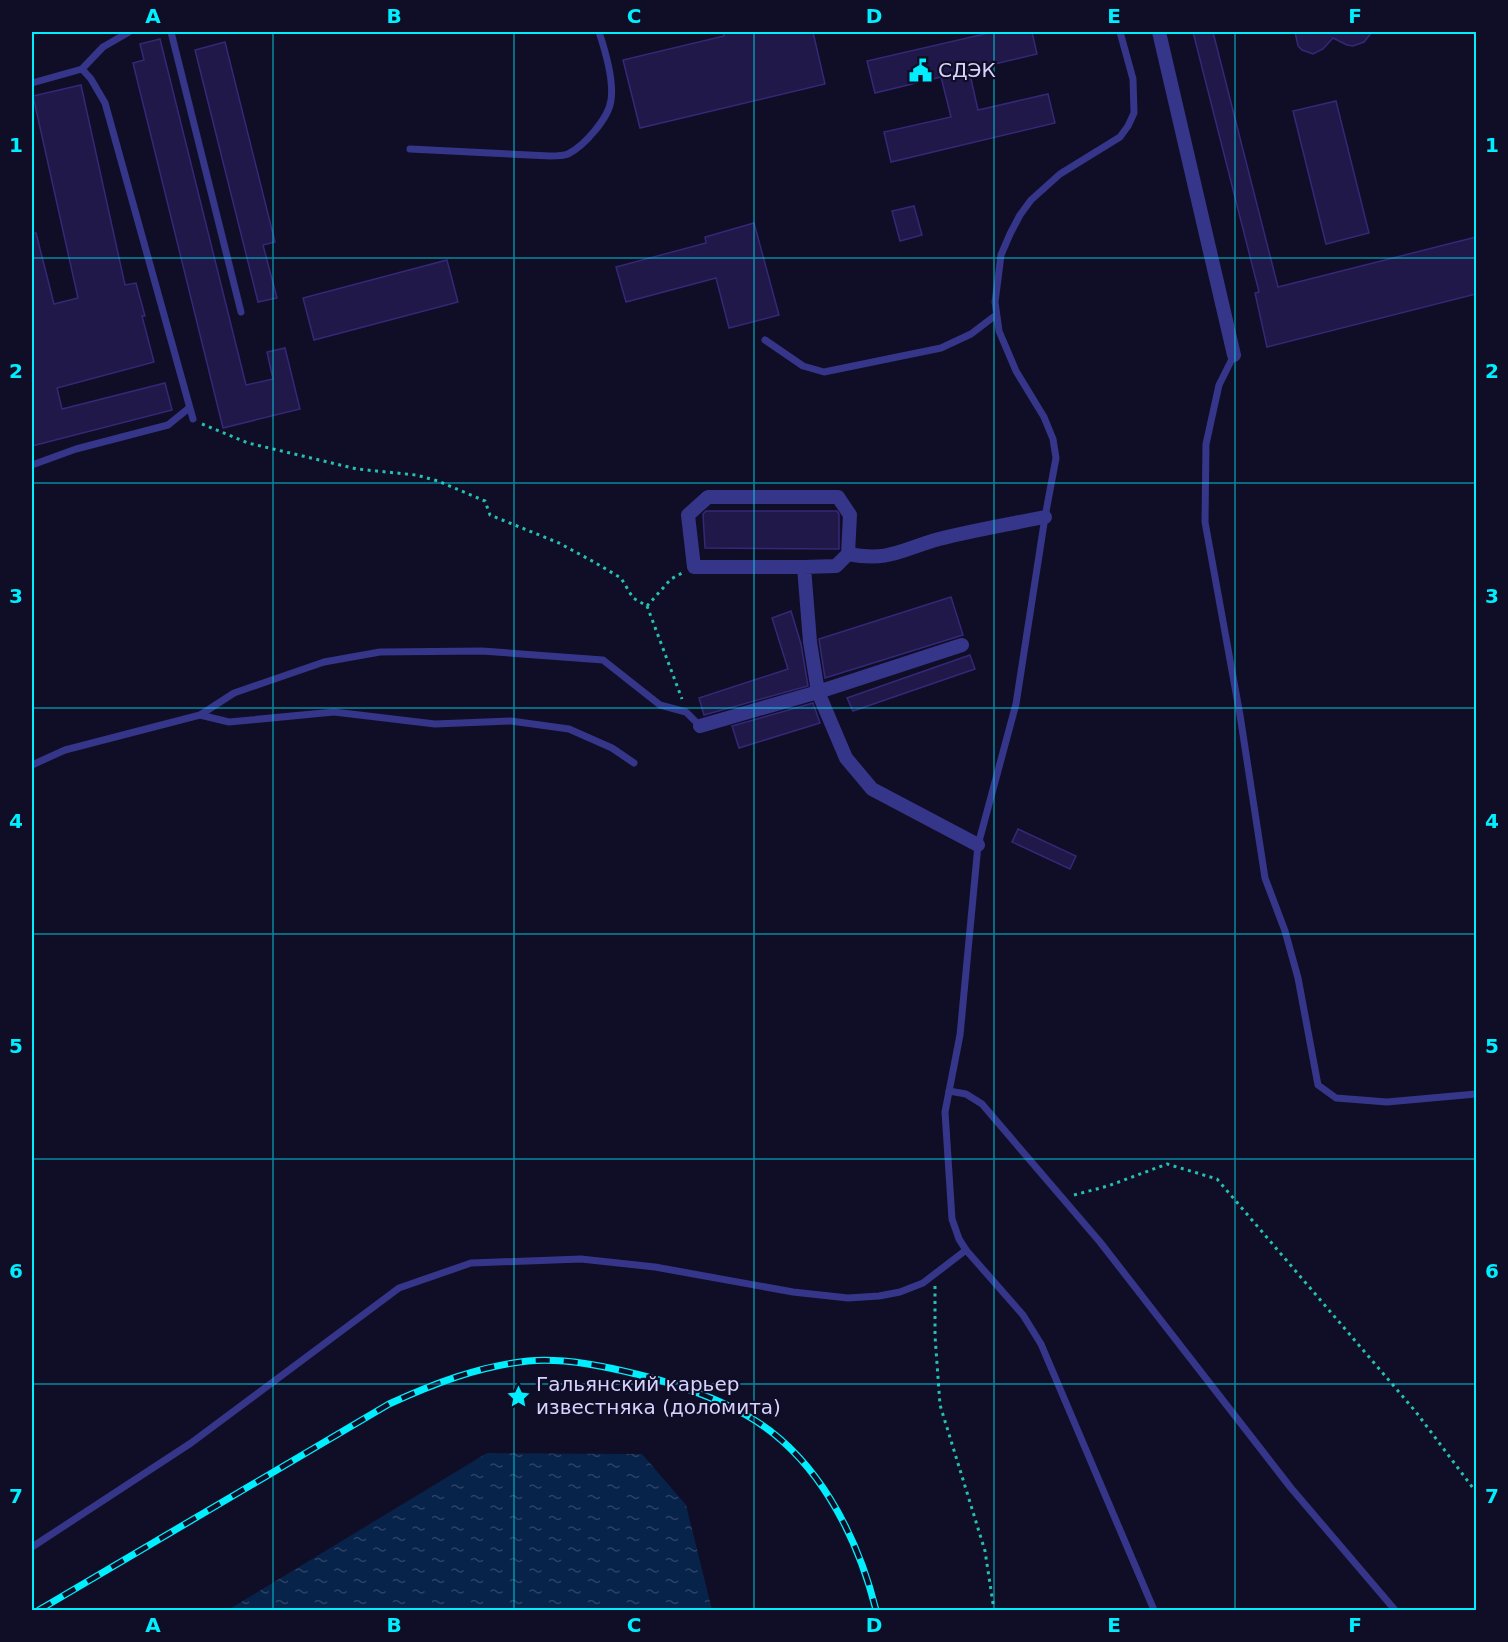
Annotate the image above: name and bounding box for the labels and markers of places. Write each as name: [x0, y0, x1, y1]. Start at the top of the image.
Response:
public building icon: СДЭК: [907, 57, 933, 83]
place label: СДЭК: [938, 58, 996, 82]
place label: Гальянский карьер известняка (доломита): [536, 1372, 781, 1419]
place icon: Гальянский карьер известняка (доломита): [505, 1383, 531, 1409]

